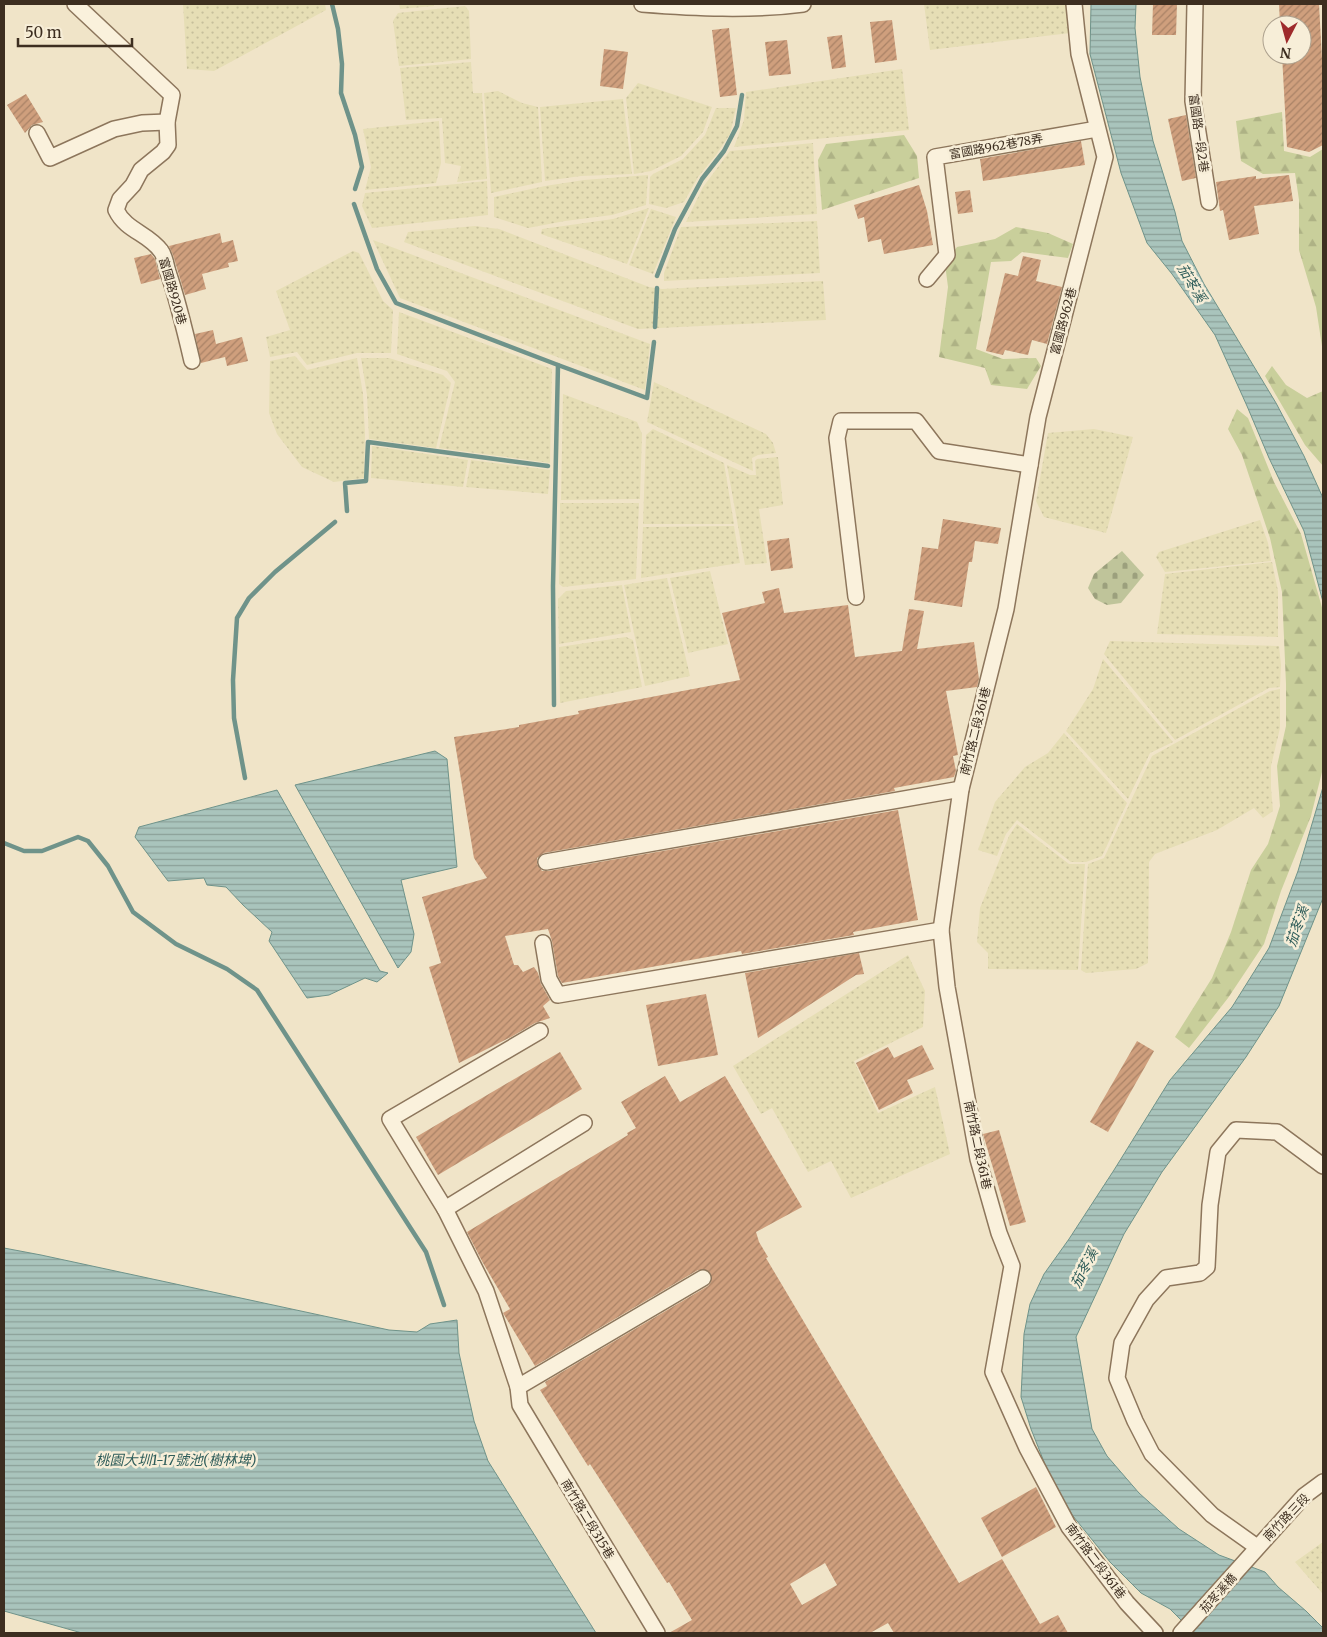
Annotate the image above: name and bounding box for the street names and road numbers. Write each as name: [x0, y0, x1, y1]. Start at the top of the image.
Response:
street label: 富國路一段2巷: [1186, 93, 1212, 173]
street label: 富國路962巷78弄: [948, 130, 1044, 162]
street label: 富國路920巷: [156, 256, 190, 326]
street label: 富國路962巷: [1047, 286, 1079, 356]
street label: 南竹路二段361巷: [957, 685, 993, 777]
street label: 南竹路二段361巷: [961, 1099, 995, 1191]
street label: 南竹路二段315巷: [558, 1476, 618, 1562]
street label: 南竹路三段: [1260, 1490, 1312, 1544]
street label: 南竹路二段361巷: [1063, 1520, 1129, 1602]
street label: 茄苳溪橋: [1196, 1570, 1240, 1616]

